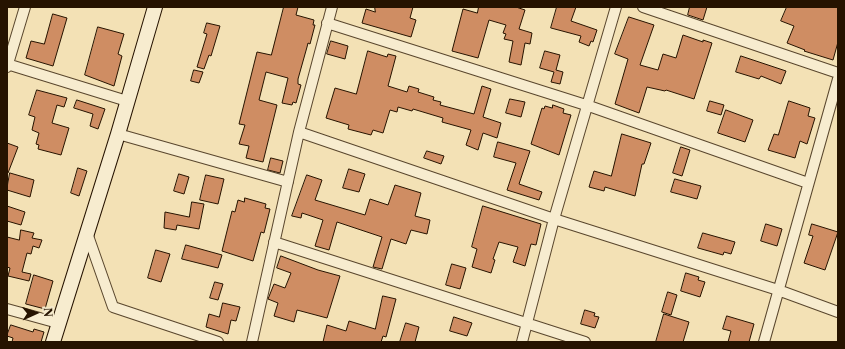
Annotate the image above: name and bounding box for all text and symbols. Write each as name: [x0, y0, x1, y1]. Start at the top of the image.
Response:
north arrow: [16, 293, 56, 333]
text: N: [41, 307, 55, 318]

